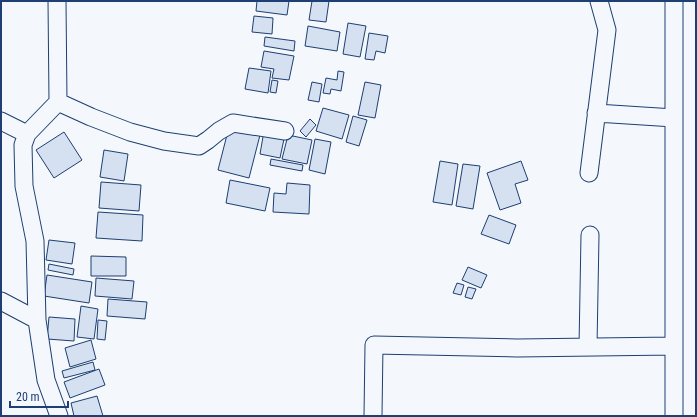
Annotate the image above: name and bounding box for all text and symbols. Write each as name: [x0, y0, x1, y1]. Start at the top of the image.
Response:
scale bar: [10, 383, 68, 409]
text: 20 m: [16, 390, 40, 404]

